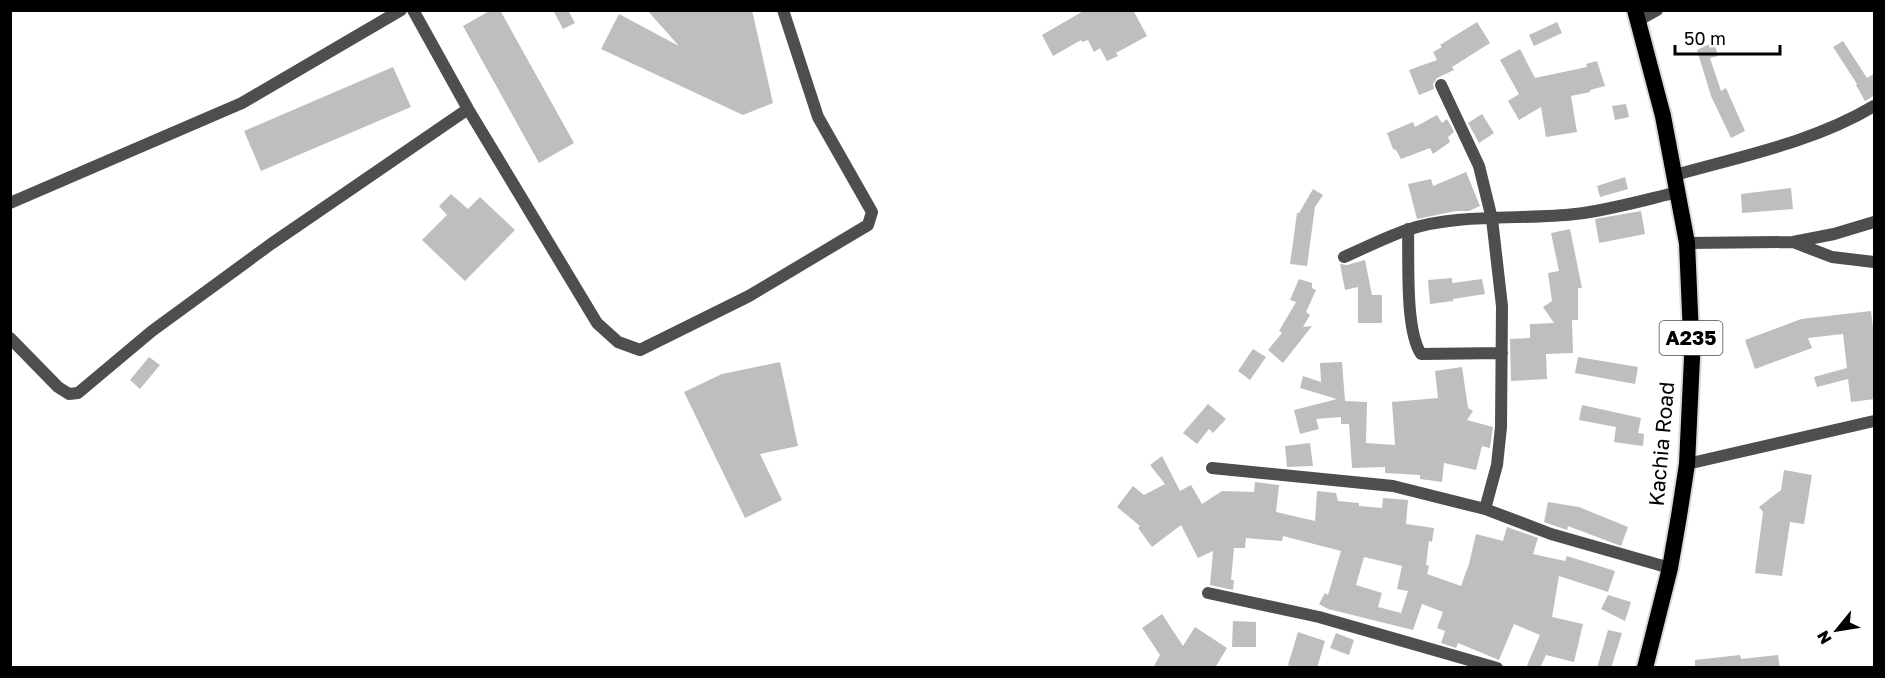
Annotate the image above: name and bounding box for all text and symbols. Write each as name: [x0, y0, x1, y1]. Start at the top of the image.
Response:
scale bar: [1675, 18, 1780, 56]
text: 50 m: [1684, 27, 1726, 49]
road number: A235: [1660, 321, 1722, 355]
street label: Kachia Road: [1643, 381, 1679, 507]
north arrow: [1807, 600, 1867, 660]
text: N: [1812, 627, 1836, 648]

